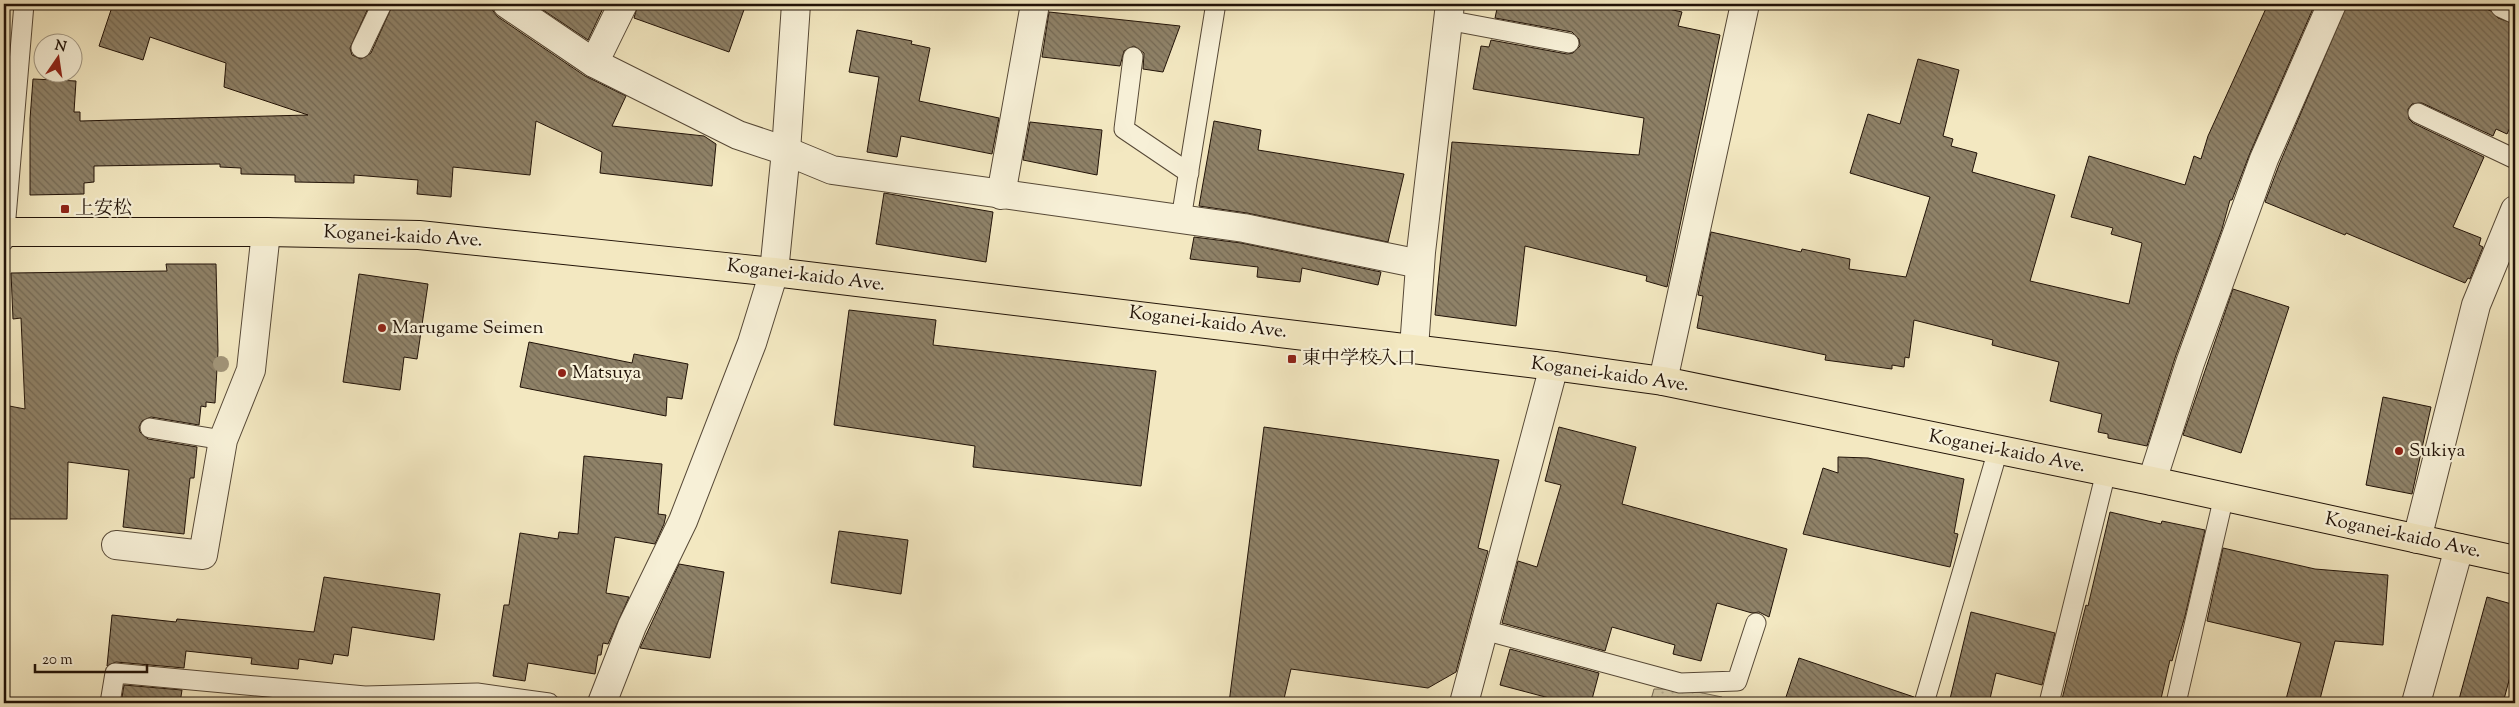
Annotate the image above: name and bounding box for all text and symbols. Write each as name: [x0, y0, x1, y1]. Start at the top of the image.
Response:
north arrow: [32, 32, 82, 82]
text: N: [53, 36, 68, 58]
place label: 上安松: [75, 196, 132, 223]
marker: 上安松: [59, 203, 71, 215]
street label: Koganei-kaido Ave.: [323, 219, 483, 255]
street label: Koganei-kaido Ave.: [725, 253, 887, 299]
street label: Koganei-kaido Ave.: [1127, 300, 1289, 346]
place label: Marugame Seimen: [392, 315, 544, 342]
marker: Marugame Seimen: [376, 322, 388, 334]
place label: 東中学校入口: [1302, 346, 1416, 373]
street label: Koganei-kaido Ave.: [1529, 351, 1691, 399]
marker: 東中学校入口: [1286, 353, 1298, 365]
place label: Matsuya: [572, 360, 641, 387]
marker: Matsuya: [556, 367, 568, 379]
street label: Koganei-kaido Ave.: [1926, 424, 2088, 480]
place label: Sukiya: [2409, 438, 2465, 465]
marker: Sukiya: [2393, 445, 2405, 457]
street label: Koganei-kaido Ave.: [2322, 506, 2484, 566]
scale bar: [35, 642, 148, 674]
text: 20 m: [42, 650, 73, 671]

